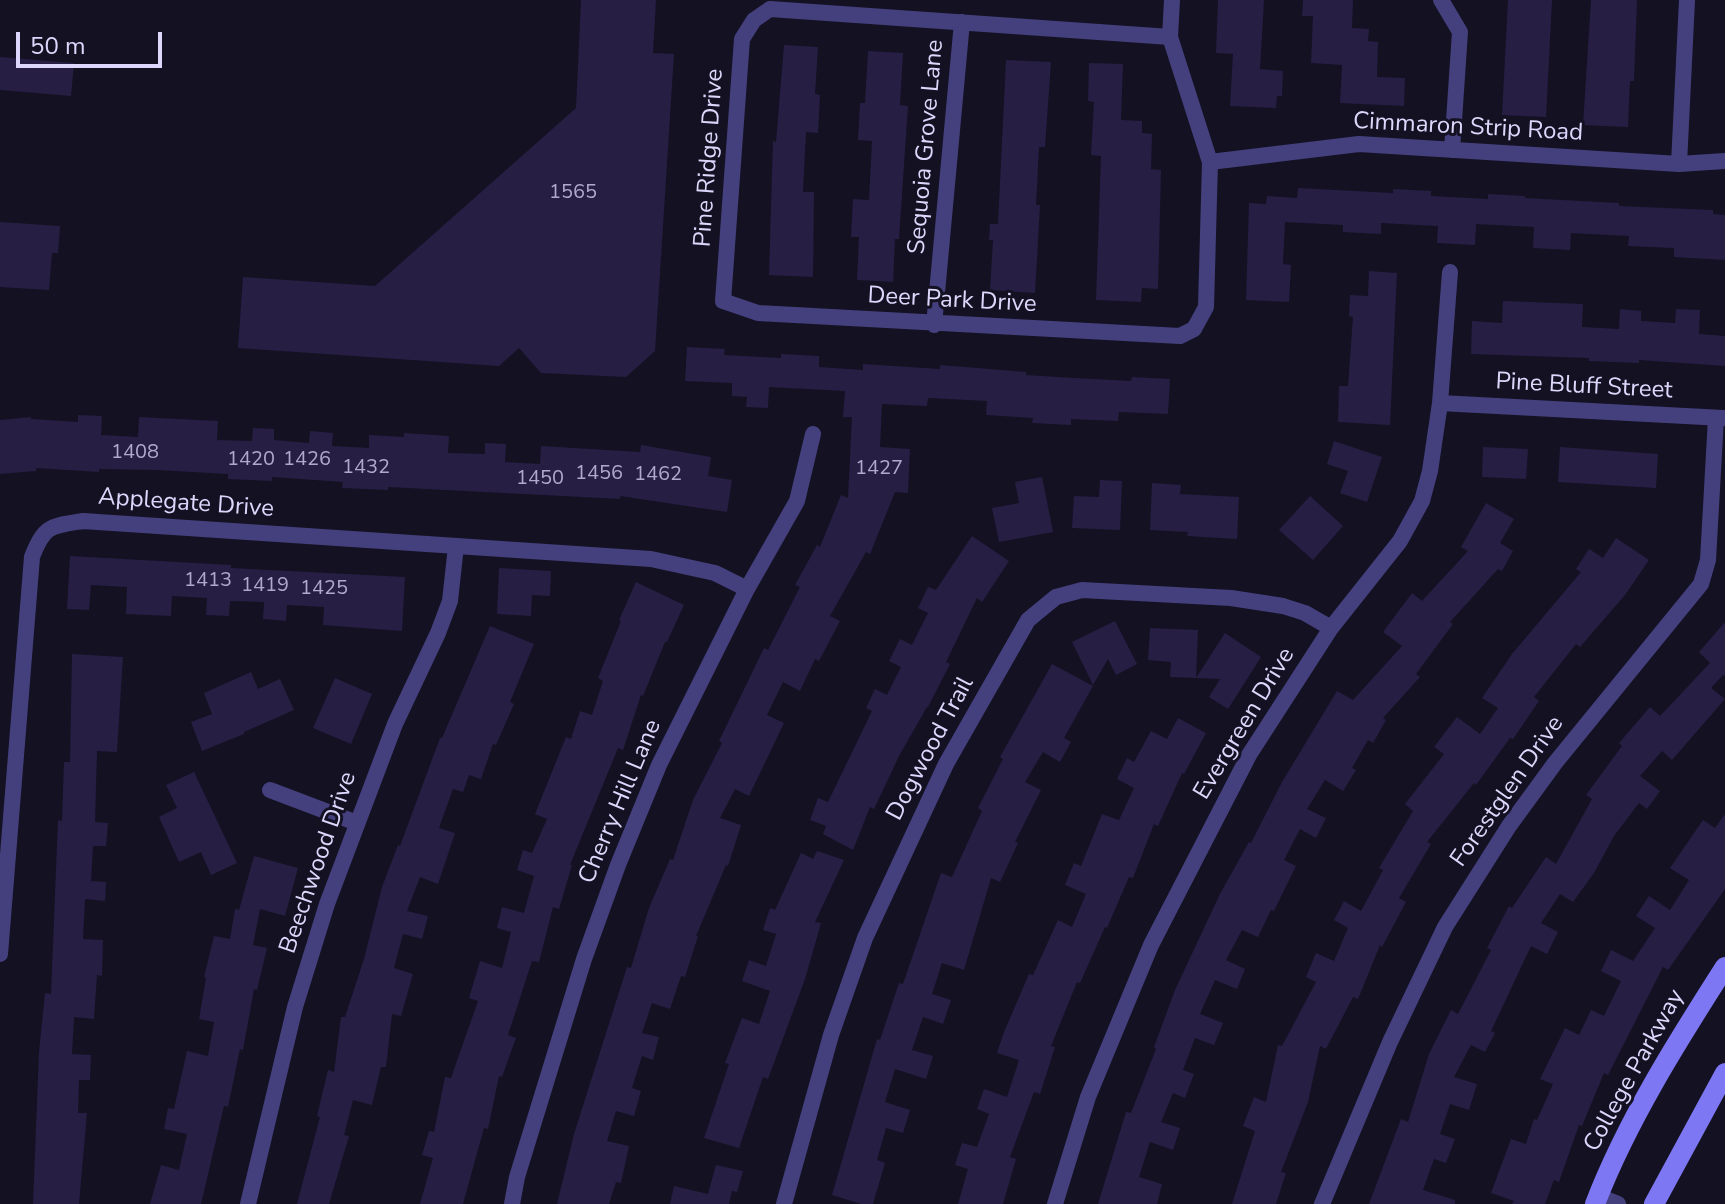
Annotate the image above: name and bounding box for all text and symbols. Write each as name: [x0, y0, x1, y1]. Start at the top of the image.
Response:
scale bar: [20, 16, 166, 66]
text: 50 m: [30, 30, 86, 62]
street label: Sequoia Grove Lane: [903, 39, 951, 255]
street label: Pine Ridge Drive: [689, 68, 731, 248]
street label: Cimmaron Strip Road: [1352, 108, 1584, 148]
house number: 1565: [549, 181, 597, 205]
street label: Deer Park Drive: [867, 282, 1037, 320]
street label: Pine Bluff Street: [1495, 368, 1673, 406]
house number: 1408: [111, 441, 159, 465]
house number: 1420: [227, 448, 275, 472]
house number: 1426: [283, 448, 331, 472]
house number: 1432: [342, 456, 390, 480]
house number: 1427: [855, 457, 903, 481]
house number: 1456: [575, 462, 623, 486]
house number: 1462: [634, 463, 682, 487]
house number: 1450: [516, 467, 564, 491]
street label: Applegate Drive: [97, 483, 275, 525]
house number: 1413: [184, 569, 232, 593]
house number: 1419: [241, 574, 289, 598]
house number: 1425: [300, 577, 348, 601]
street label: Evergreen Drive: [1188, 643, 1302, 805]
street label: Dogwood Trail: [881, 672, 981, 826]
street label: Forestglen Drive: [1445, 711, 1571, 873]
street label: Cherry Hill Lane: [573, 716, 669, 888]
street label: Beechwood Drive: [274, 768, 364, 958]
street label: College Parkway: [1579, 985, 1691, 1157]

